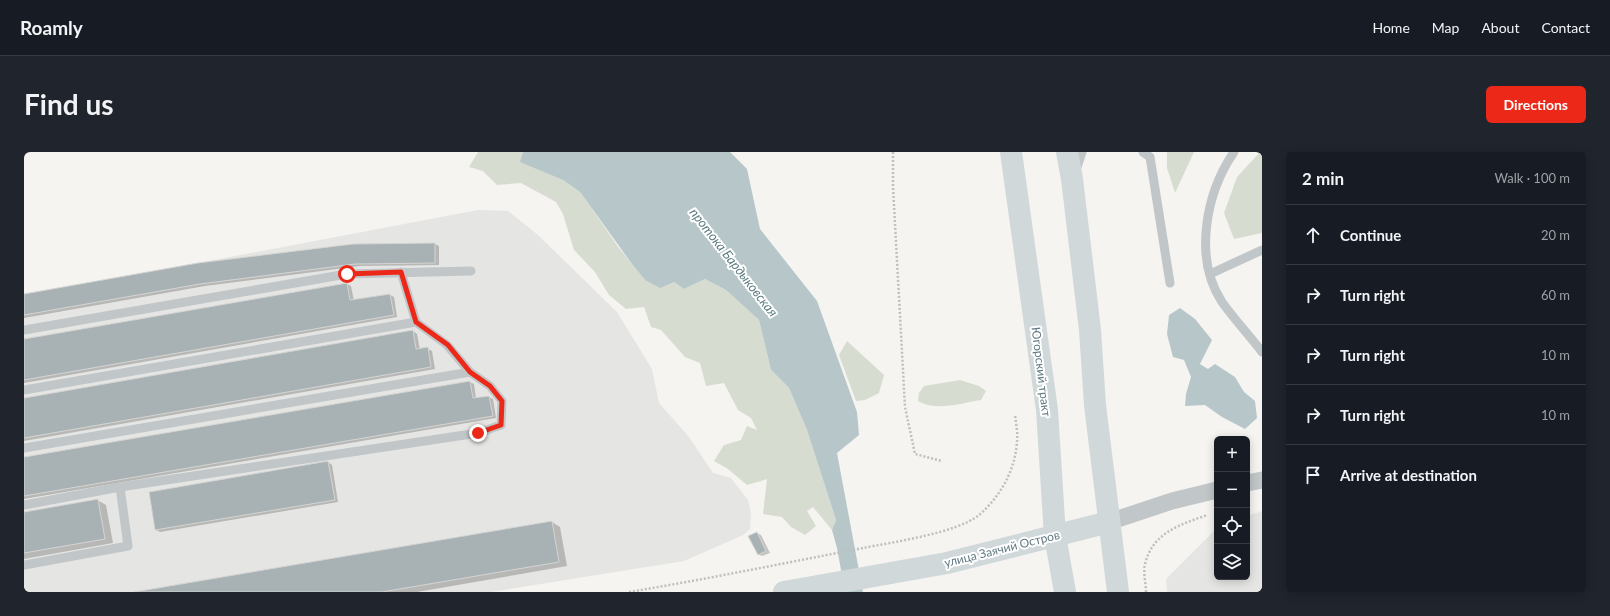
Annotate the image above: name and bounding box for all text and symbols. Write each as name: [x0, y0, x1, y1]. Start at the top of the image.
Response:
text: Roamly: [20, 16, 83, 39]
text: Home: [1372, 19, 1410, 36]
text: Map: [1432, 19, 1459, 36]
text: About: [1481, 19, 1519, 36]
text: Contact: [1541, 19, 1590, 36]
button: Directions: [1486, 86, 1586, 123]
text: Find us: [24, 87, 114, 121]
text: 2 min: [1302, 168, 1344, 189]
text: Walk · 100 m: [1494, 170, 1570, 186]
water label: протока Бардыковская: [687, 204, 781, 320]
icon: ahead: [1302, 224, 1324, 246]
text: Continue: [1340, 226, 1401, 244]
text: 20 m: [1541, 227, 1570, 243]
route start: [338, 265, 356, 283]
icon: right: [1302, 284, 1324, 306]
text: Turn right: [1340, 286, 1405, 304]
text: 60 m: [1541, 287, 1570, 303]
street label: Югорский тракт: [1029, 326, 1054, 418]
icon: right: [1302, 344, 1324, 366]
text: Turn right: [1340, 346, 1405, 364]
text: 10 m: [1541, 347, 1570, 363]
icon: right: [1302, 404, 1324, 426]
text: Turn right: [1340, 406, 1405, 424]
text: 10 m: [1541, 407, 1570, 423]
route end: [469, 424, 487, 442]
map controls: [1214, 436, 1250, 580]
button: +: [1214, 436, 1250, 472]
icon: arrive: [1302, 464, 1324, 486]
text: Arrive at destination: [1340, 466, 1477, 484]
button: −: [1214, 472, 1250, 508]
button: locate: [1214, 508, 1250, 544]
street label: улица Заячий Остров: [943, 527, 1061, 570]
button: layers: [1214, 544, 1250, 580]

